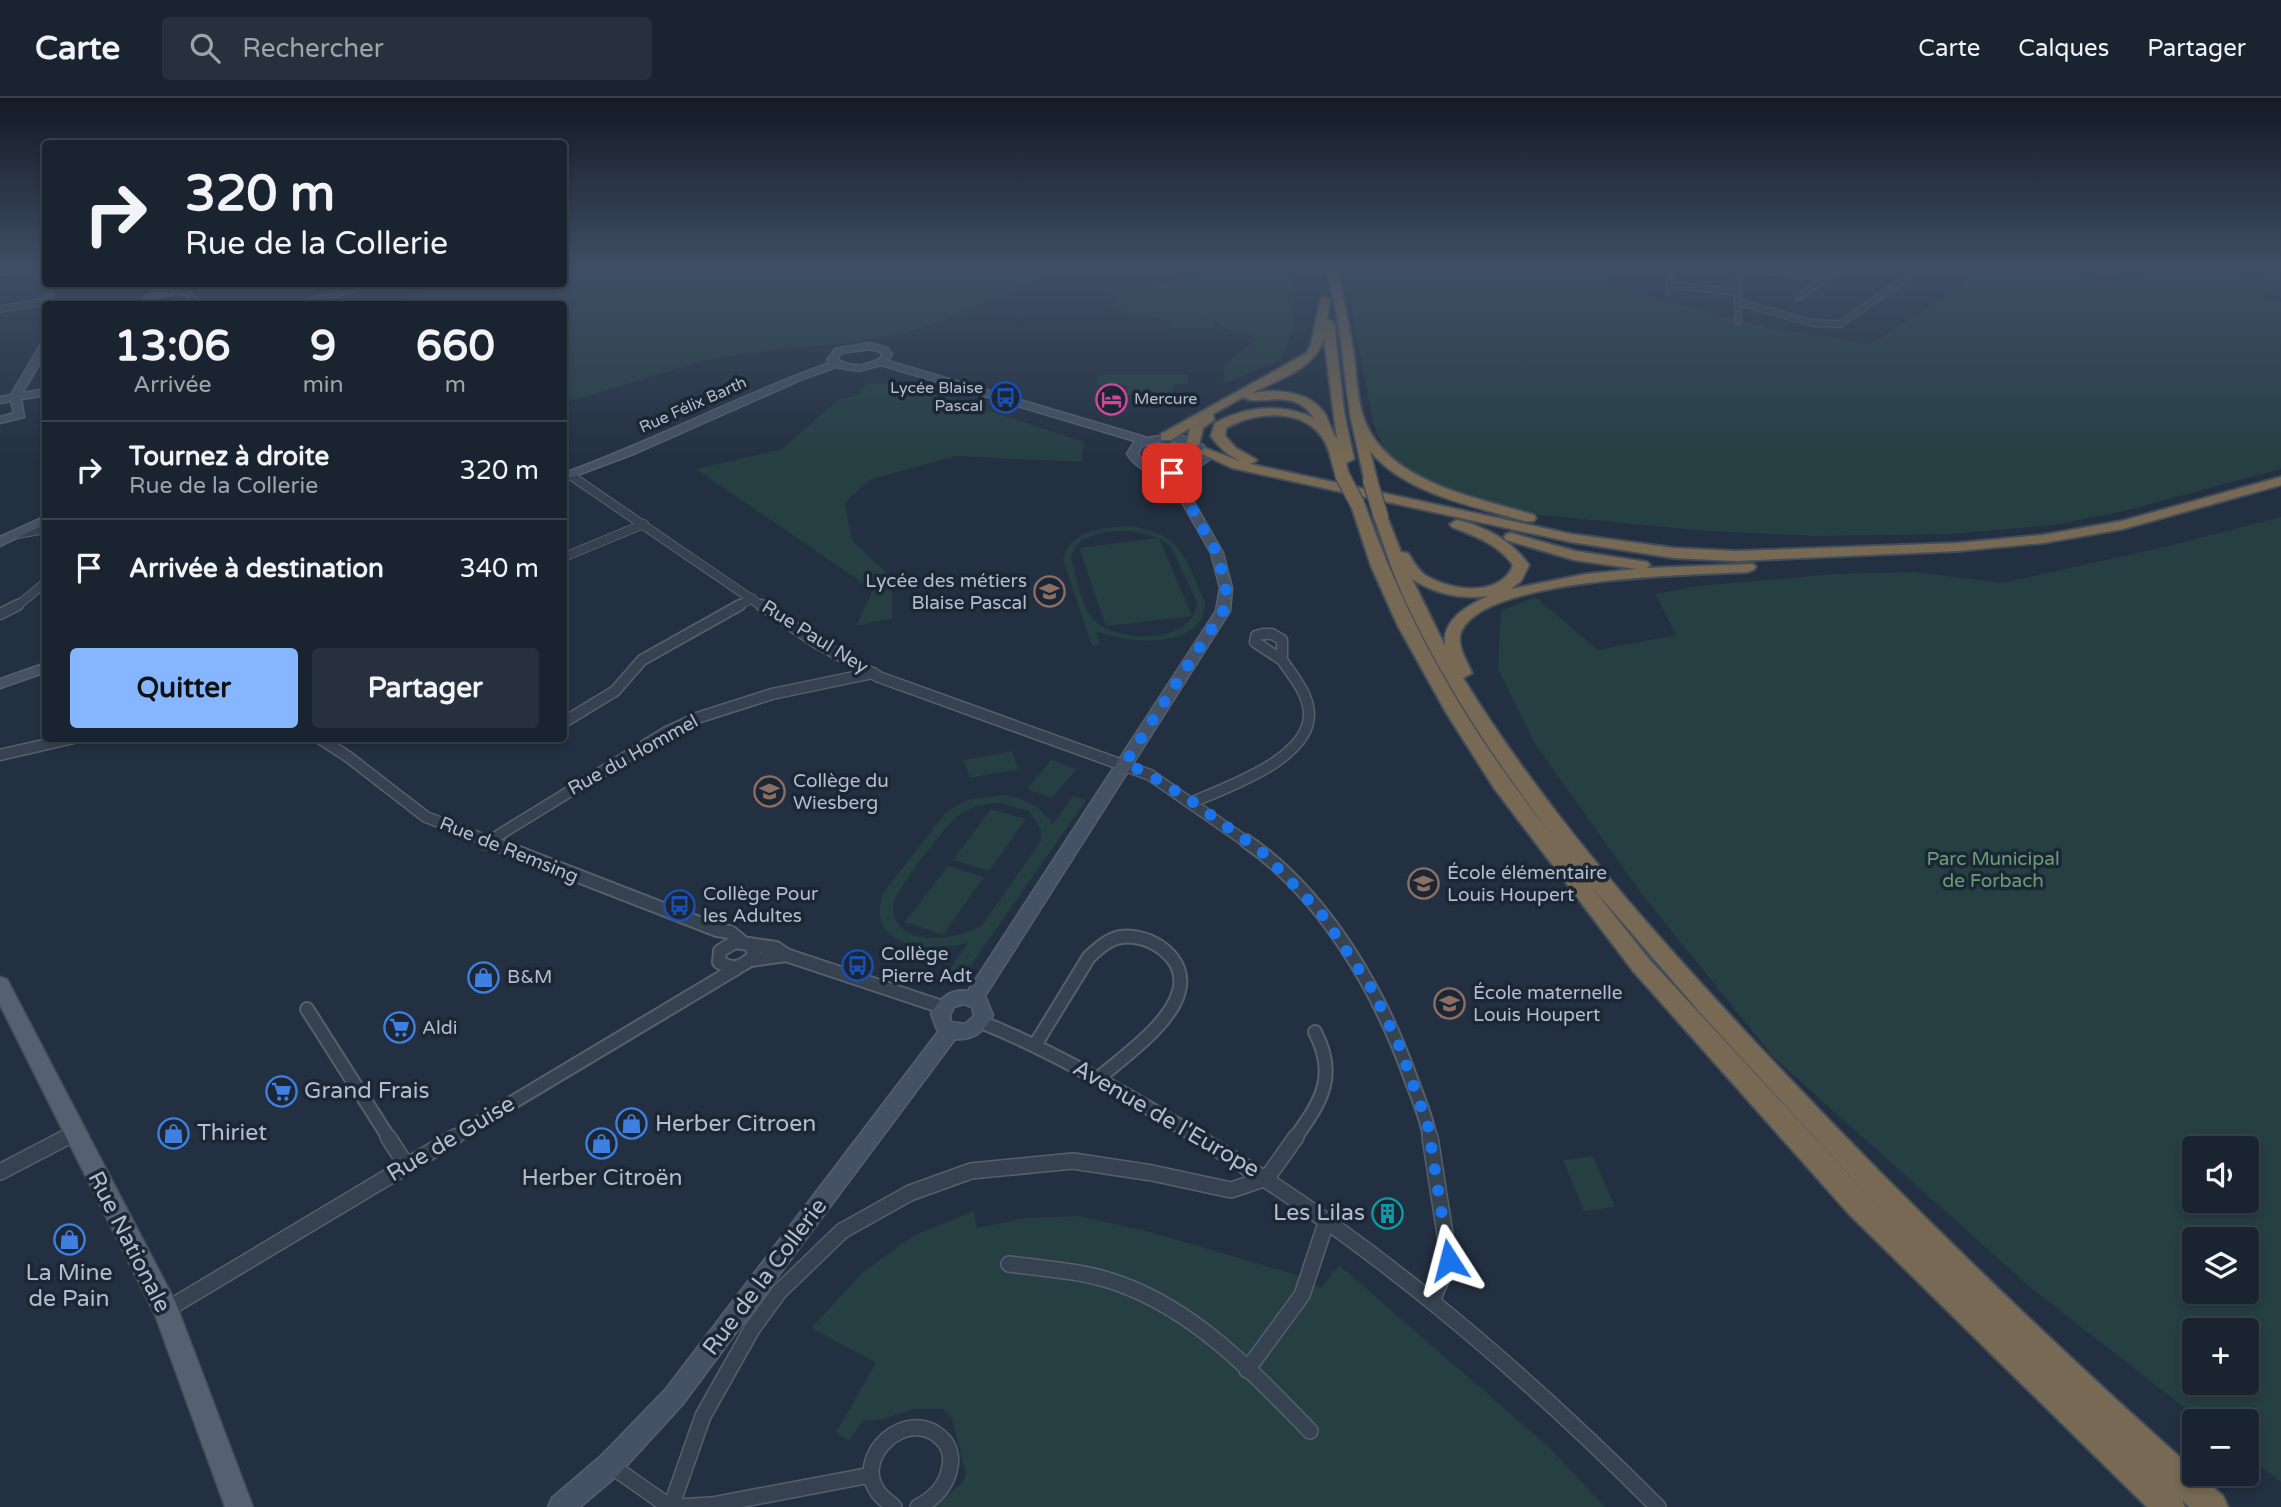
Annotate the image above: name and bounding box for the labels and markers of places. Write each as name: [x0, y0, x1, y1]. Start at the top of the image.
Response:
place label: Lycée Blaise Pascal: [890, 378, 983, 416]
bus stop icon: Lycée Blaise Pascal: [989, 380, 1023, 414]
hotel icon: Mercure: [1094, 382, 1128, 416]
place label: Mercure: [1134, 389, 1197, 409]
pin: [1142, 443, 1202, 503]
place label: Lycée des métiers Blaise Pascal: [865, 570, 1027, 614]
school or university icon: Lycée des métiers Blaise Pascal: [1033, 575, 1067, 609]
place label: Collège du Wiesberg: [793, 770, 889, 814]
school or university icon: Collège du Wiesberg: [753, 775, 787, 809]
place label: École élémentaire Louis Houpert: [1447, 862, 1607, 906]
school or university icon: École élémentaire Louis Houpert: [1407, 867, 1441, 901]
place label: Collège Pour les Adultes: [703, 883, 819, 927]
bus stop icon: Collège Pour les Adultes: [663, 888, 697, 922]
place label: Collège Pierre Adt: [881, 943, 972, 987]
bus stop icon: Collège Pierre Adt: [841, 948, 875, 982]
shop icon: B&M: [467, 960, 501, 994]
place label: B&M: [507, 966, 552, 988]
place label: École maternelle Louis Houpert: [1473, 982, 1622, 1026]
school or university icon: École maternelle Louis Houpert: [1433, 987, 1467, 1021]
supermarket icon: Aldi: [382, 1011, 416, 1045]
place label: Aldi: [422, 1017, 458, 1039]
supermarket icon: Grand Frais: [264, 1074, 298, 1108]
place label: Grand Frais: [304, 1077, 430, 1105]
shop icon: Herber Citroen: [615, 1107, 649, 1141]
place label: Herber Citroen: [655, 1110, 816, 1138]
shop icon: Thiriet: [157, 1116, 191, 1150]
place label: Thiriet: [197, 1119, 267, 1147]
shop icon: Herber Citroën: [585, 1127, 619, 1161]
place label: Herber Citroën: [521, 1164, 683, 1192]
building icon: Les Lilas: [1371, 1196, 1405, 1230]
place label: Les Lilas: [1273, 1199, 1365, 1227]
shop icon: La Mine de Pain: [52, 1222, 86, 1256]
place label: La Mine de Pain: [26, 1259, 112, 1313]

